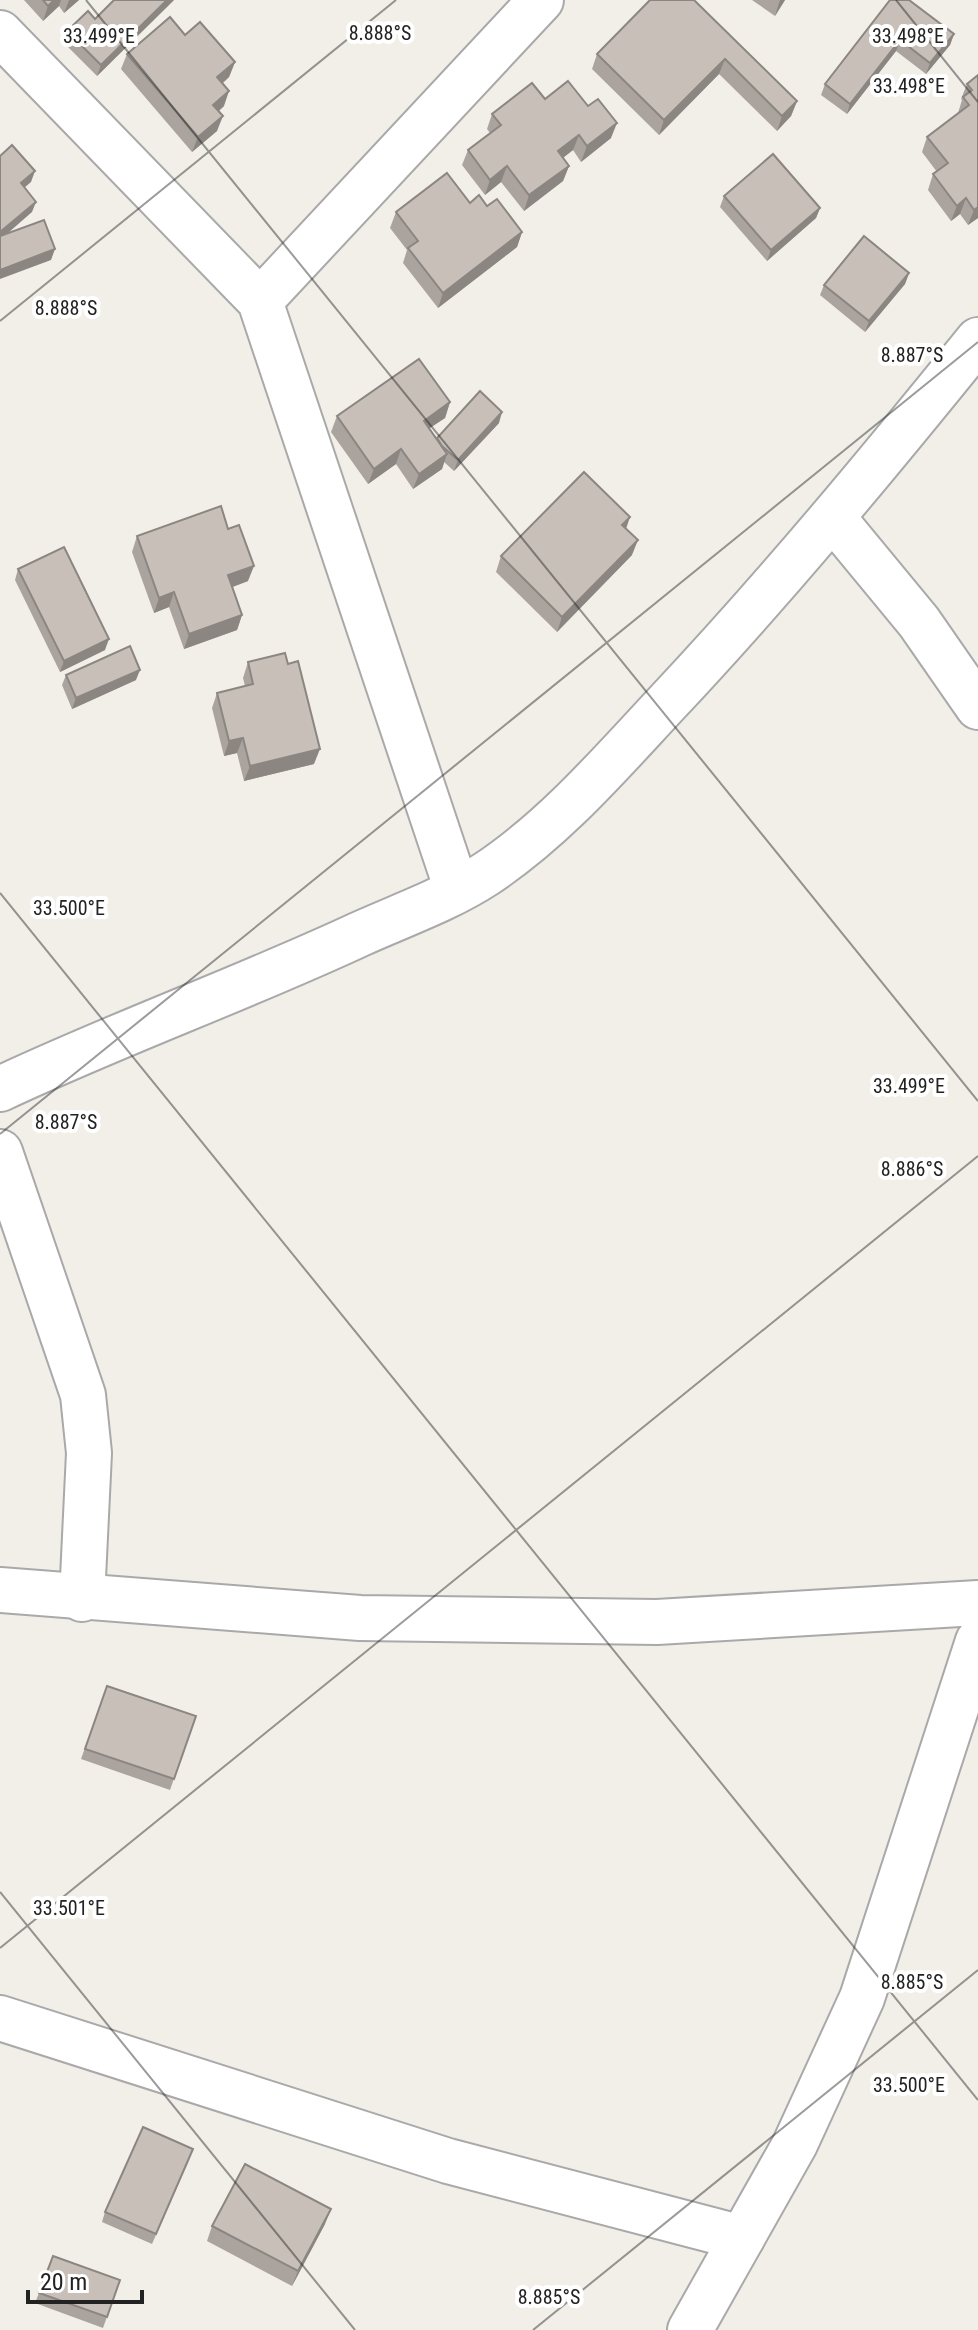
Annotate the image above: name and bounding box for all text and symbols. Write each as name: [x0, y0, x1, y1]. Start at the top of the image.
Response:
text: 8.888°S: [349, 21, 411, 45]
text: 33.499°E: [63, 24, 135, 48]
text: 33.498°E: [872, 24, 944, 48]
text: 33.498°E: [873, 74, 945, 98]
text: 8.888°S: [35, 296, 97, 320]
text: 8.887°S: [881, 343, 943, 367]
text: 33.500°E: [33, 896, 105, 920]
text: 33.499°E: [873, 1074, 945, 1098]
text: 8.887°S: [35, 1110, 97, 1134]
text: 8.886°S: [881, 1157, 943, 1181]
text: 33.501°E: [33, 1896, 105, 1920]
text: 8.885°S: [881, 1970, 943, 1994]
text: 33.500°E: [873, 2073, 945, 2097]
scale bar: [28, 2254, 142, 2304]
text: 20 m: [40, 2268, 87, 2296]
text: 8.885°S: [518, 2285, 580, 2309]

